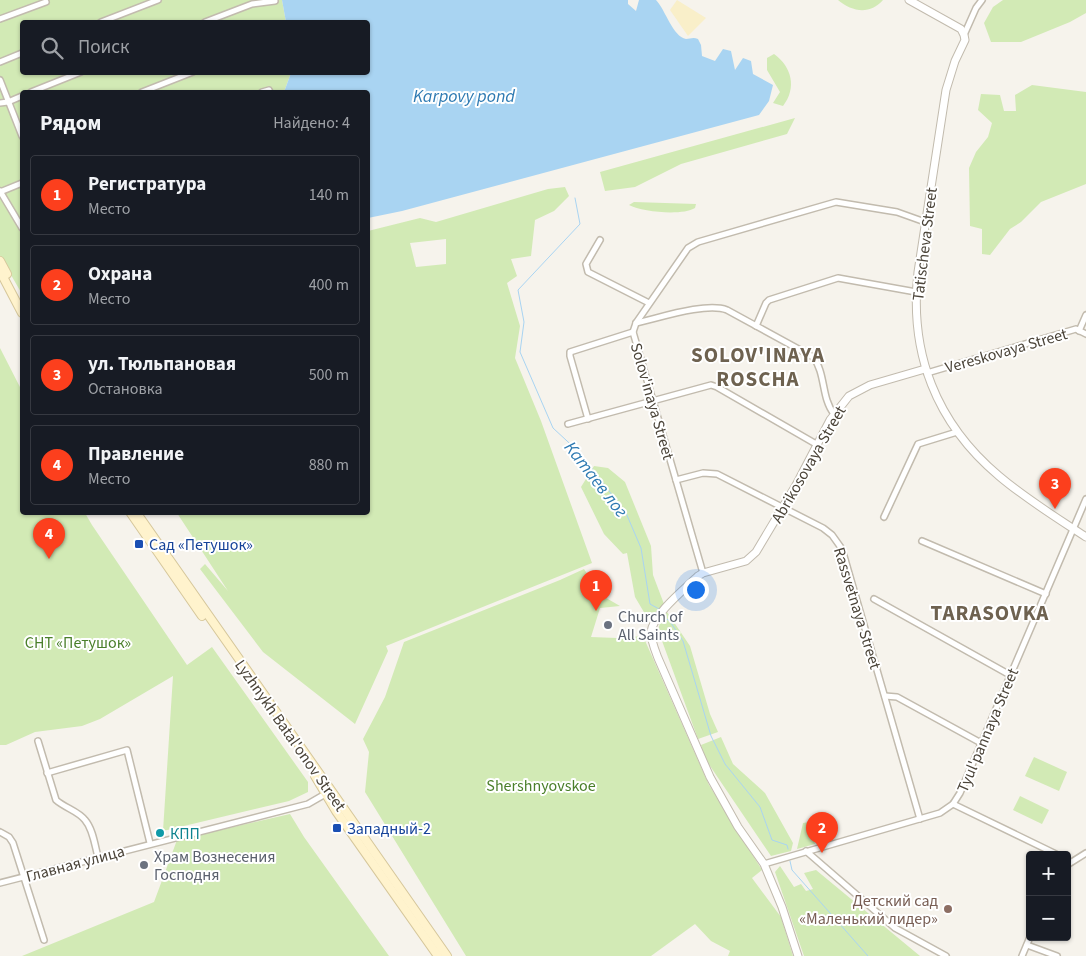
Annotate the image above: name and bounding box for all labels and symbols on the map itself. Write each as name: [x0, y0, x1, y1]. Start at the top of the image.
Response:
water label: Karpovy pond: [413, 84, 515, 109]
street label: Tatischeva Street: [907, 186, 943, 302]
street label: Vereskovaya Street: [943, 323, 1070, 379]
street label: Solov'inaya Street: [625, 340, 679, 463]
district label: SOLOV'INAYA ROSCHA: [691, 340, 825, 394]
street label: Abrikosovaya Street: [766, 401, 852, 527]
water label: Катаев лог: [558, 436, 633, 523]
pin: 3: [1039, 468, 1071, 509]
pin: 4: [33, 518, 65, 559]
place label: Сад «Петушок»: [149, 534, 253, 556]
marker: Сад «Петушок»: [133, 538, 145, 550]
street label: Rassvetnaya Street: [828, 545, 886, 673]
pin: 1: [580, 570, 612, 611]
your location: [683, 577, 709, 603]
district label: TARASOVKA: [931, 598, 1049, 628]
place label: Church of All Saints: [618, 606, 684, 646]
marker: Church of All Saints: [602, 619, 614, 631]
park label: СНТ «Петушок»: [25, 632, 131, 654]
street label: Lyzhnykh Batal'onov Street: [229, 655, 351, 816]
street label: Tyul'pannaya Street: [952, 664, 1024, 796]
park label: Shershnyovskoe: [486, 775, 596, 797]
pin: 2: [806, 812, 838, 853]
place label: Западный-2: [347, 818, 431, 840]
marker: Западный-2: [331, 822, 343, 834]
place label: КПП: [170, 823, 200, 845]
marker: КПП: [154, 827, 166, 839]
street label: Главная улица: [23, 840, 127, 888]
place label: Храм Вознесения Господня: [154, 846, 275, 886]
marker: Храм Вознесения Господня: [138, 859, 150, 871]
place label: Детский сад «Маленький лидер»: [799, 890, 938, 930]
marker: Детский сад «Маленький лидер»: [942, 903, 954, 915]

